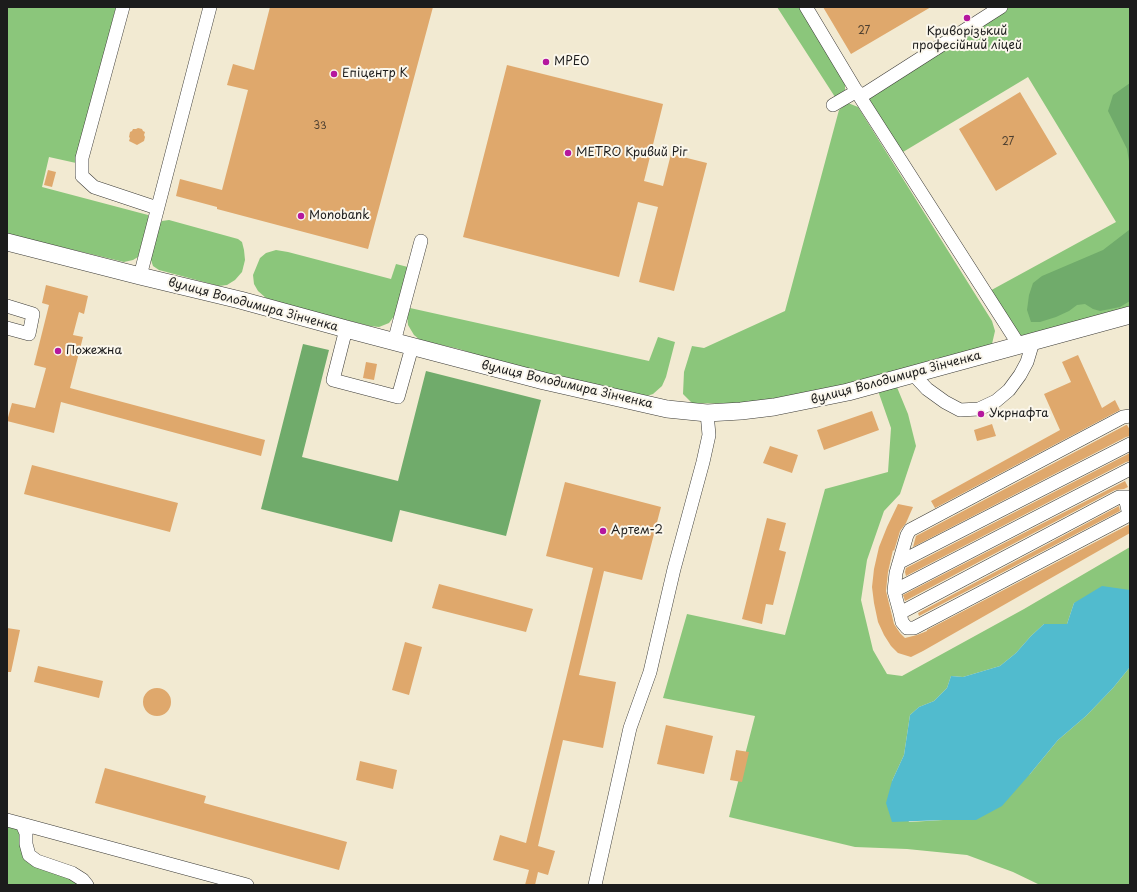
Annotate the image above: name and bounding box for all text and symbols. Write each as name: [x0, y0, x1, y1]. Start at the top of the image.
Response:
marker: Криворізький професійний ліцей: [962, 13, 972, 23]
house number: 27: [858, 25, 870, 37]
place label: Криворізький професійний ліцей: [912, 25, 1022, 53]
place label: МРЕО: [554, 55, 589, 69]
marker: МРЕО: [541, 57, 551, 67]
place label: Епіцентр К: [342, 67, 408, 81]
marker: Епіцентр К: [329, 69, 339, 79]
house number: 33: [313, 120, 327, 132]
house number: 27: [1002, 136, 1014, 148]
place label: METRO Кривий Ріг: [576, 146, 688, 160]
marker: METRO Кривий Ріг: [563, 148, 573, 158]
place label: Monobank: [309, 209, 370, 223]
marker: Monobank: [296, 211, 306, 221]
street label: вулиця Володимира Зінченка: [166, 275, 340, 335]
place label: Пожежна: [66, 344, 122, 358]
marker: Пожежна: [53, 346, 63, 356]
street label: вулиця Володимира Зінченка: [809, 348, 983, 408]
street label: вулиця Володимира Зінченка: [480, 358, 654, 412]
place label: Укрнафта: [989, 407, 1049, 421]
marker: Укрнафта: [976, 409, 986, 419]
place label: Артем-2: [611, 524, 663, 538]
marker: Артем-2: [598, 526, 608, 536]

